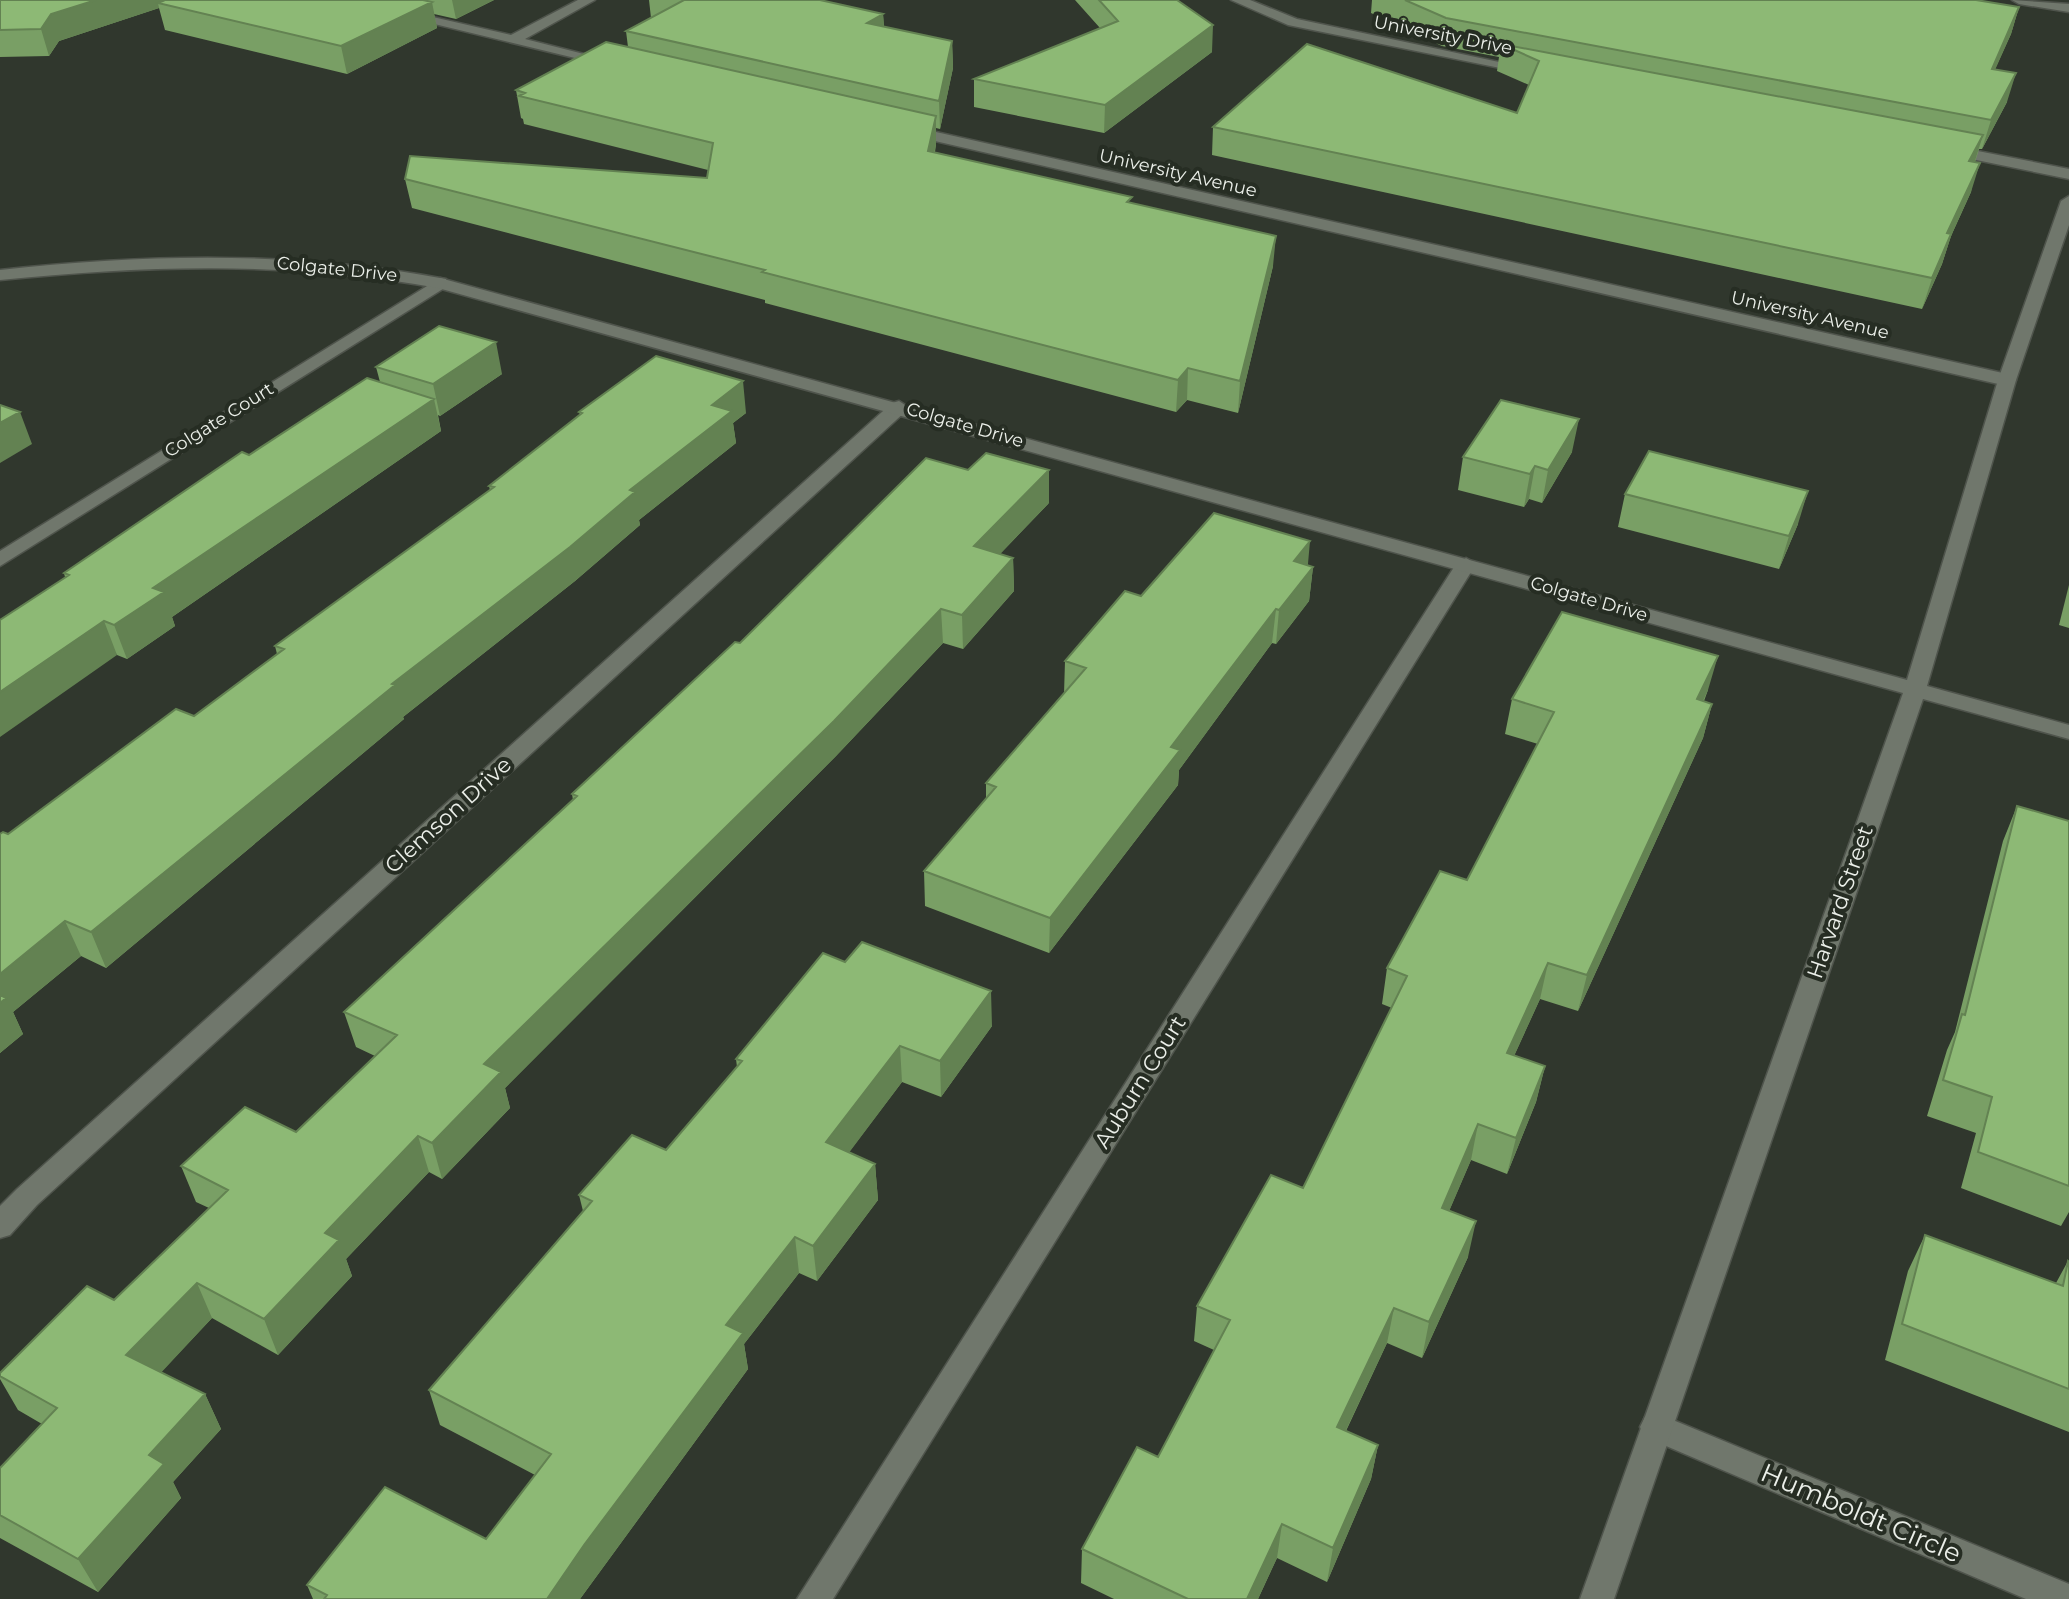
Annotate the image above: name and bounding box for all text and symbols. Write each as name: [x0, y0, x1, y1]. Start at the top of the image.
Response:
street label: University Drive: [1372, 11, 1514, 59]
street label: University Avenue: [1097, 144, 1259, 202]
street label: Colgate Drive: [276, 252, 399, 286]
street label: University Avenue: [1729, 286, 1891, 344]
street label: Colgate Court: [160, 378, 278, 462]
street label: Colgate Drive: [904, 398, 1026, 452]
street label: Colgate Drive: [1528, 572, 1650, 626]
street label: Clemson Drive: [379, 751, 517, 879]
street label: Harvard Street: [1801, 822, 1879, 982]
street label: Auburn Court: [1089, 1011, 1192, 1153]
street label: Humboldt Circle: [1756, 1456, 1966, 1570]

